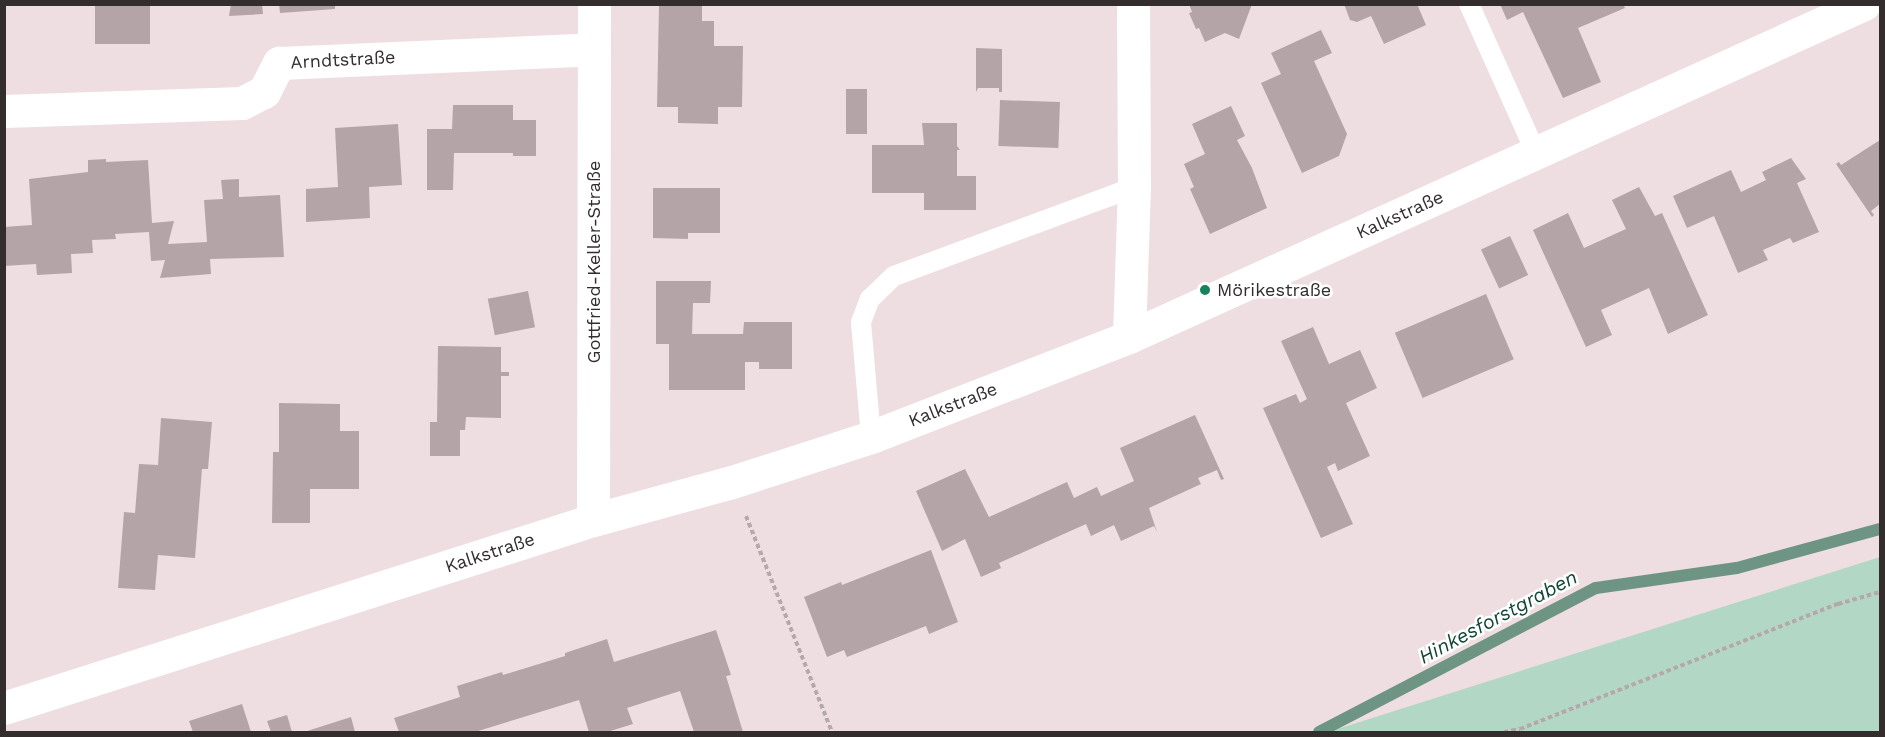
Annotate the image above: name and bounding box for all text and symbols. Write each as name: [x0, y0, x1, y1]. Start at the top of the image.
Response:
street label: Arndtstraße: [290, 46, 396, 74]
street label: Gottfried-Keller-Straße: [583, 161, 605, 363]
street label: Kalkstraße: [1353, 186, 1447, 244]
place label: Mörikestraße: [1217, 279, 1331, 301]
marker: Mörikestraße: [1198, 283, 1212, 297]
street label: Kalkstraße: [906, 378, 1000, 432]
street label: Kalkstraße: [442, 528, 538, 578]
water label: Hinkesforstgraben: [1414, 565, 1582, 669]

